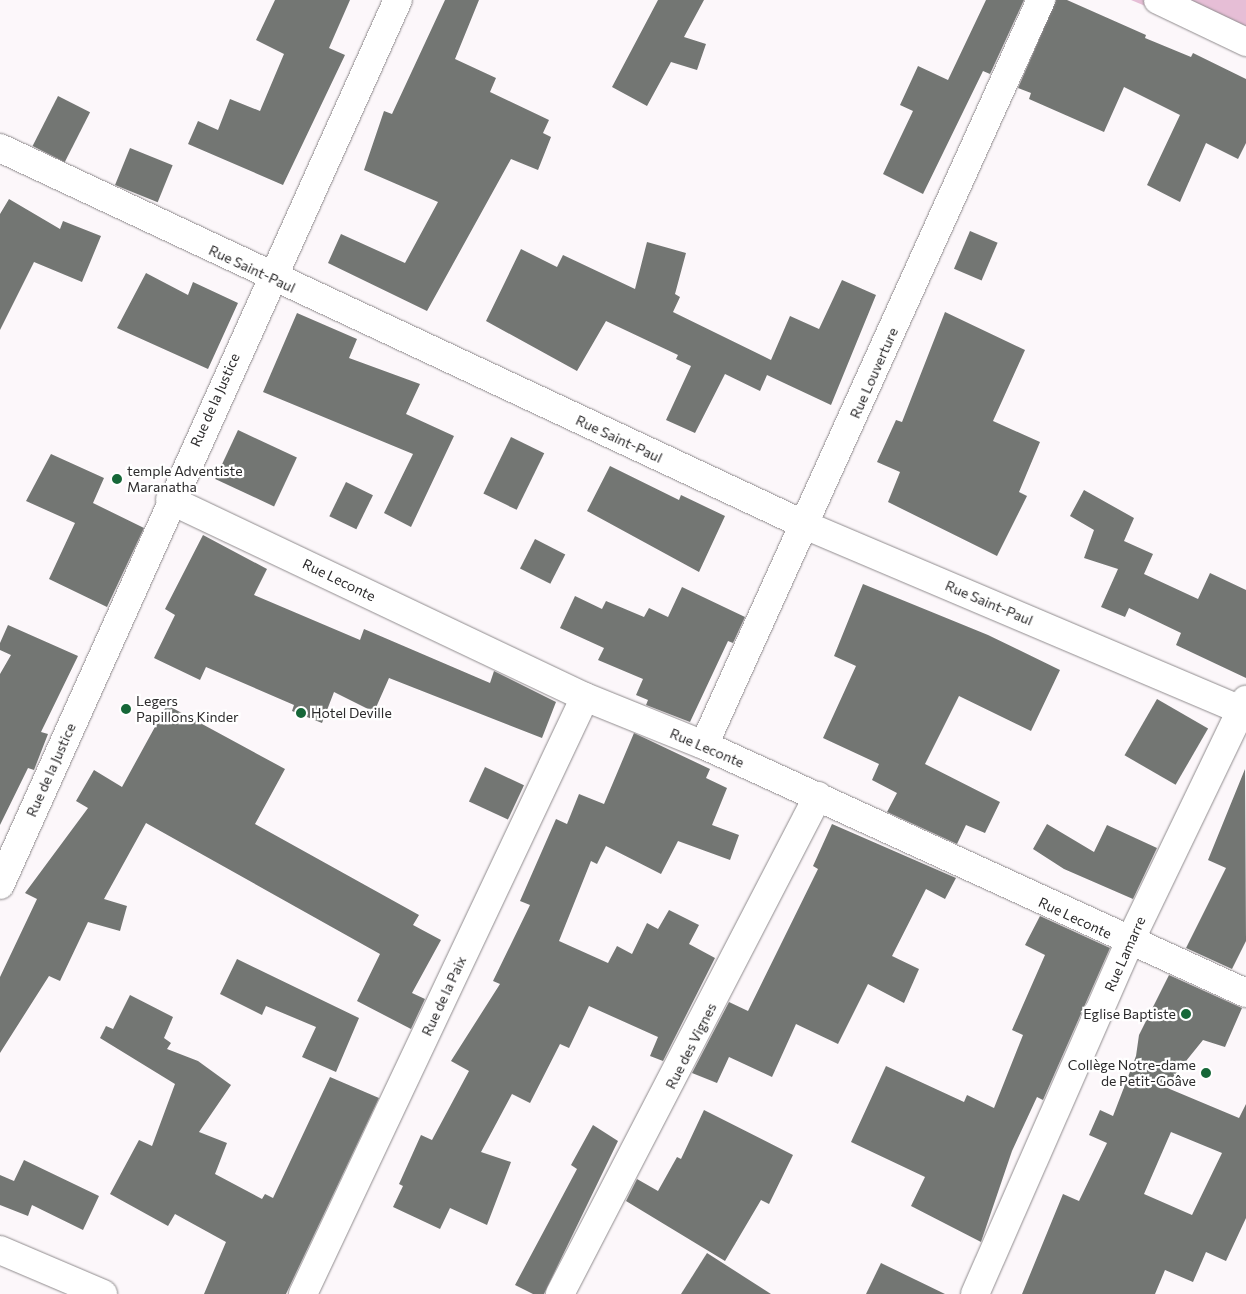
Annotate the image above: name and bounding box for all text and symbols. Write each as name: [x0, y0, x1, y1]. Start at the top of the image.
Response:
street label: Rue Saint-Paul: [206, 242, 298, 296]
street label: Rue Louverture: [846, 325, 902, 421]
street label: Rue de la Justice: [187, 351, 243, 449]
street label: Rue Saint-Paul: [573, 412, 665, 466]
place label: temple Adventiste Maranatha: [127, 463, 243, 496]
marker: temple Adventiste Maranatha: [111, 473, 123, 485]
street label: Rue Leconte: [300, 555, 378, 605]
street label: Rue Saint-Paul: [943, 577, 1035, 629]
place label: Legers Papillons Kinder: [136, 693, 239, 726]
marker: Legers Papillons Kinder: [120, 703, 132, 715]
place label: Hotel Deville: [311, 705, 392, 721]
marker: Hotel Deville: [295, 707, 307, 719]
street label: Rue de la Justice: [23, 721, 79, 819]
street label: Rue Leconte: [667, 725, 747, 771]
street label: Rue Leconte: [1036, 894, 1114, 942]
street label: Rue Lamarre: [1101, 914, 1149, 994]
street label: Rue de la Paix: [418, 953, 470, 1039]
street label: Rue des Vignes: [662, 1000, 720, 1092]
place label: Eglise Baptiste: [1083, 1006, 1176, 1022]
marker: Eglise Baptiste: [1180, 1008, 1192, 1020]
place label: Collège Notre-dame de Petit-Goâve: [1068, 1057, 1196, 1090]
marker: Collège Notre-dame de Petit-Goâve: [1200, 1067, 1212, 1079]

